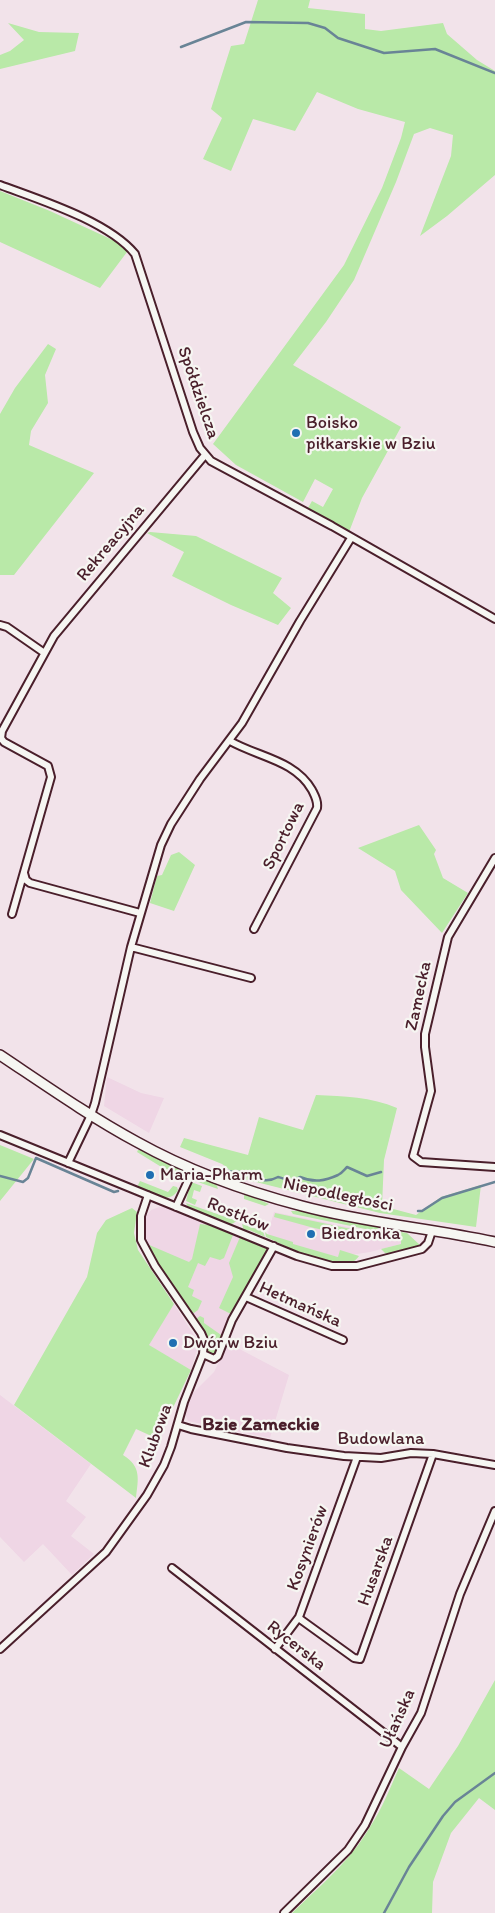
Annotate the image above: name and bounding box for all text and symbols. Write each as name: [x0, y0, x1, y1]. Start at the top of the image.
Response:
street label: Spółdzielcza: [172, 344, 224, 442]
place label: Boisko piłkarskie w Bziu: [306, 412, 436, 454]
marker: Boisko piłkarskie w Bziu: [290, 427, 302, 439]
street label: Rekreacyjna: [72, 500, 150, 586]
street label: Sportowa: [258, 798, 310, 874]
street label: Zamecka: [401, 959, 437, 1033]
place label: Maria-Pharm: [160, 1164, 263, 1186]
marker: Maria-Pharm: [144, 1169, 156, 1181]
street label: Niepodległości: [281, 1173, 395, 1217]
street label: Rostków: [204, 1193, 272, 1237]
place label: Biedronka: [321, 1223, 401, 1245]
marker: Biedronka: [305, 1228, 317, 1240]
street label: Hetmańska: [255, 1277, 345, 1333]
place label: Dwór w Bziu: [183, 1332, 278, 1354]
marker: Dwór w Bziu: [167, 1337, 179, 1349]
street label: Klubowa: [134, 1401, 178, 1471]
district label: Bzie Zameckie: [202, 1414, 320, 1436]
street label: Budowlana: [338, 1428, 424, 1450]
street label: Kosynierów: [283, 1502, 333, 1594]
street label: Husarska: [353, 1533, 399, 1609]
street label: Rycerska: [262, 1616, 330, 1676]
street label: Ułańska: [375, 1686, 421, 1752]

